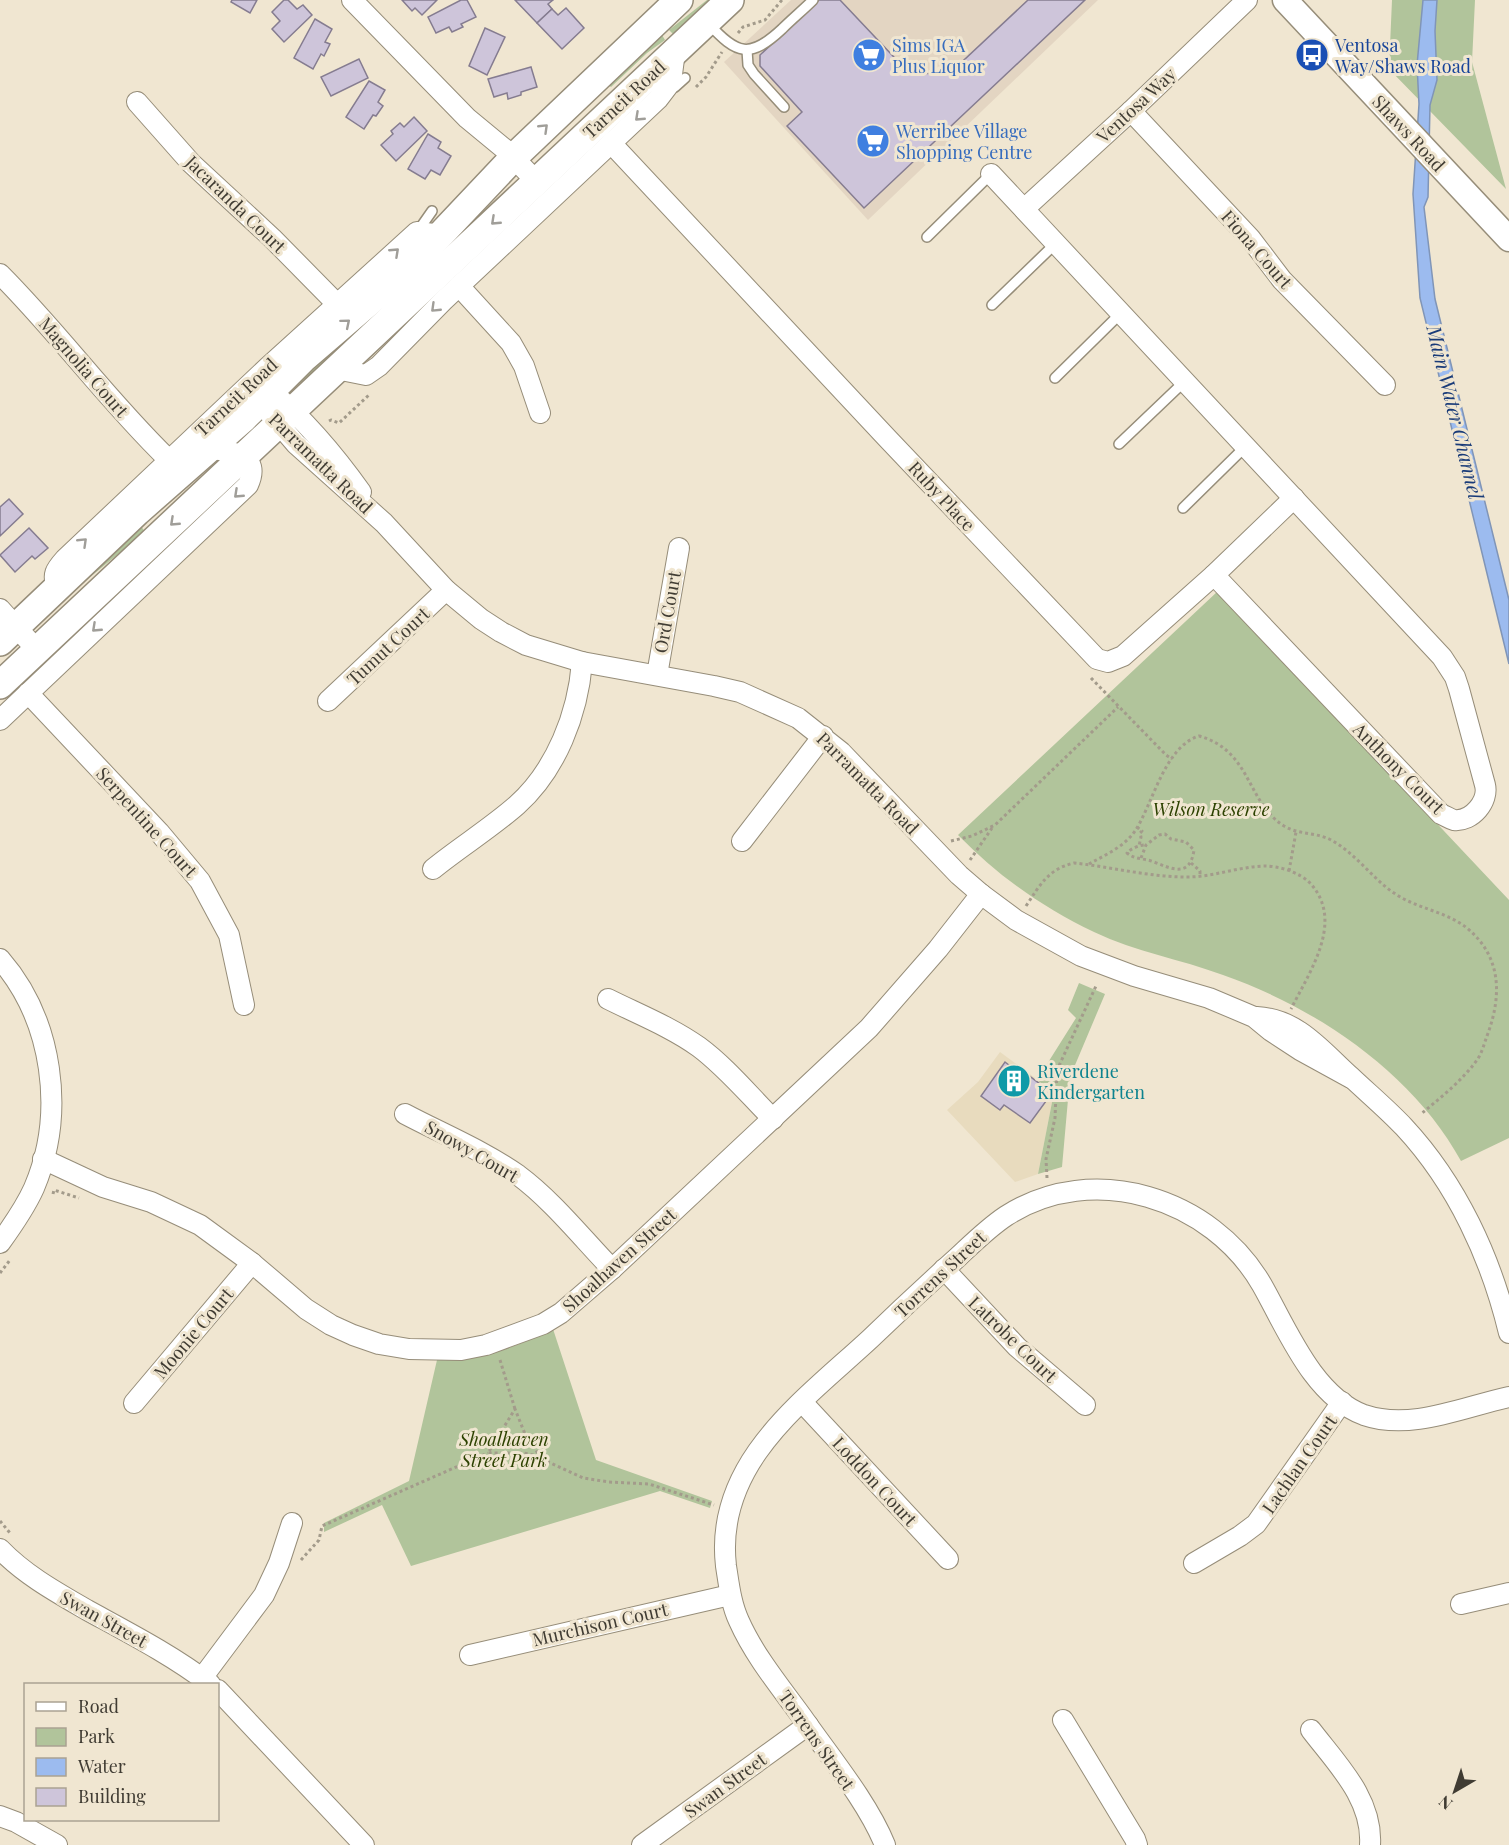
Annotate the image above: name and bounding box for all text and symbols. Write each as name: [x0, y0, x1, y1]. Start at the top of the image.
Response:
place label: Sims IGA Plus Liquor: [892, 33, 985, 78]
place label: Ventosa Way/Shaws Road: [1334, 33, 1472, 78]
supermarket icon: Sims IGA Plus Liquor: [851, 37, 887, 73]
bus stop icon: Ventosa Way/Shaws Road: [1294, 37, 1330, 73]
street label: Tarneit Road: [578, 54, 671, 143]
street label: Ventosa Way: [1090, 62, 1181, 149]
street label: Shaws Road: [1367, 90, 1451, 177]
one-way arrow: [635, 110, 645, 121]
place label: Werribee Village Shopping Centre: [895, 119, 1032, 164]
supermarket icon: Werribee Village Shopping Centre: [855, 123, 891, 159]
one-way arrow: [537, 124, 548, 135]
street label: Jacaranda Court: [180, 149, 292, 258]
street label: Fiona Court: [1216, 205, 1298, 294]
one-way arrow: [491, 213, 502, 224]
one-way arrow: [388, 249, 399, 260]
one-way arrow: [432, 301, 443, 312]
street label: Magnolia Court: [34, 312, 135, 423]
one-way arrow: [339, 320, 350, 331]
water label: Main Water Channel: [1421, 321, 1491, 503]
street label: Tarneit Road: [190, 352, 283, 441]
street label: Parramatta Road: [264, 407, 378, 519]
street label: Ruby Place: [903, 456, 981, 536]
one-way arrow: [235, 487, 245, 498]
one-way arrow: [170, 514, 181, 525]
one-way arrow: [76, 538, 86, 549]
street label: Ord Court: [648, 568, 686, 655]
street label: Tumut Court: [342, 601, 435, 690]
one-way arrow: [93, 620, 104, 631]
street label: Anthony Court: [1347, 716, 1450, 819]
street label: Parramatta Road: [812, 727, 925, 840]
street label: Serpentine Court: [91, 762, 203, 883]
park label: Wilson Reserve: [1153, 797, 1270, 821]
place label: Riverdene Kindergarten: [1037, 1059, 1145, 1104]
building icon: Riverdene Kindergarten: [996, 1063, 1032, 1099]
street label: Snowy Court: [421, 1115, 524, 1188]
street label: Shoalhaven Street: [557, 1202, 681, 1317]
street label: Torrens Street: [889, 1225, 991, 1323]
street label: Moonie Court: [148, 1282, 239, 1384]
street label: Latrobe Court: [964, 1291, 1063, 1388]
street label: Lachlan Court: [1256, 1409, 1342, 1518]
park label: Shoalhaven Street Park: [458, 1427, 549, 1472]
street label: Loddon Court: [828, 1431, 923, 1531]
street label: Swan Street: [56, 1585, 152, 1653]
street label: Murchison Court: [530, 1597, 671, 1651]
legend: [24, 1683, 219, 1821]
street label: Torrens Street: [774, 1685, 861, 1795]
text: Road: [78, 1694, 119, 1718]
text: Park: [78, 1724, 115, 1748]
street label: Swan Street: [679, 1747, 771, 1823]
text: Water: [77, 1754, 126, 1778]
north arrow: [1425, 1761, 1485, 1821]
text: Building: [78, 1784, 146, 1808]
text: N: [1434, 1791, 1456, 1815]

